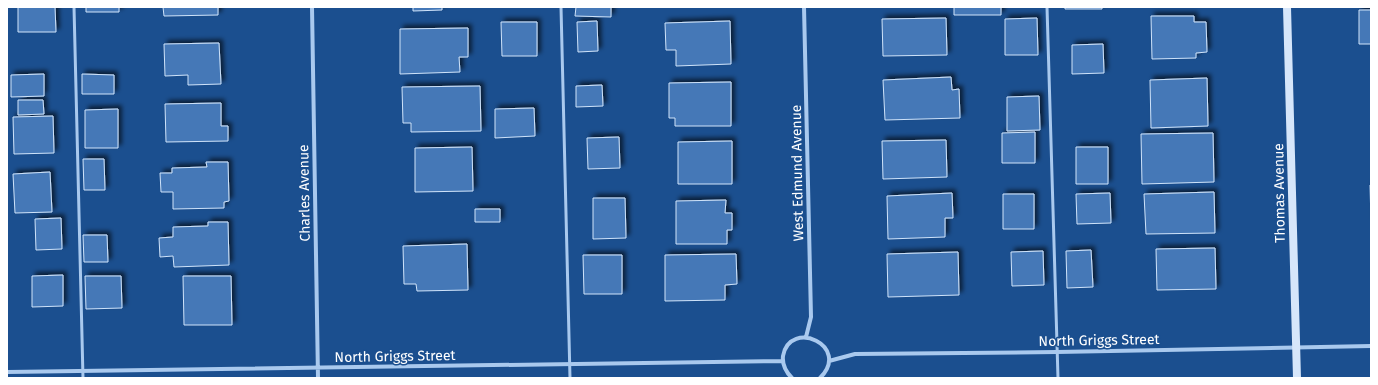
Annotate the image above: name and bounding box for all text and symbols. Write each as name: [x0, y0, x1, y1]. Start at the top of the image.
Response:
street label: West Edmund Avenue: [788, 104, 807, 242]
street label: Thomas Avenue: [1270, 143, 1289, 243]
street label: Charles Avenue: [295, 144, 314, 242]
street label: North Griggs Street: [1038, 331, 1161, 350]
street label: North Griggs Street: [334, 347, 457, 366]

